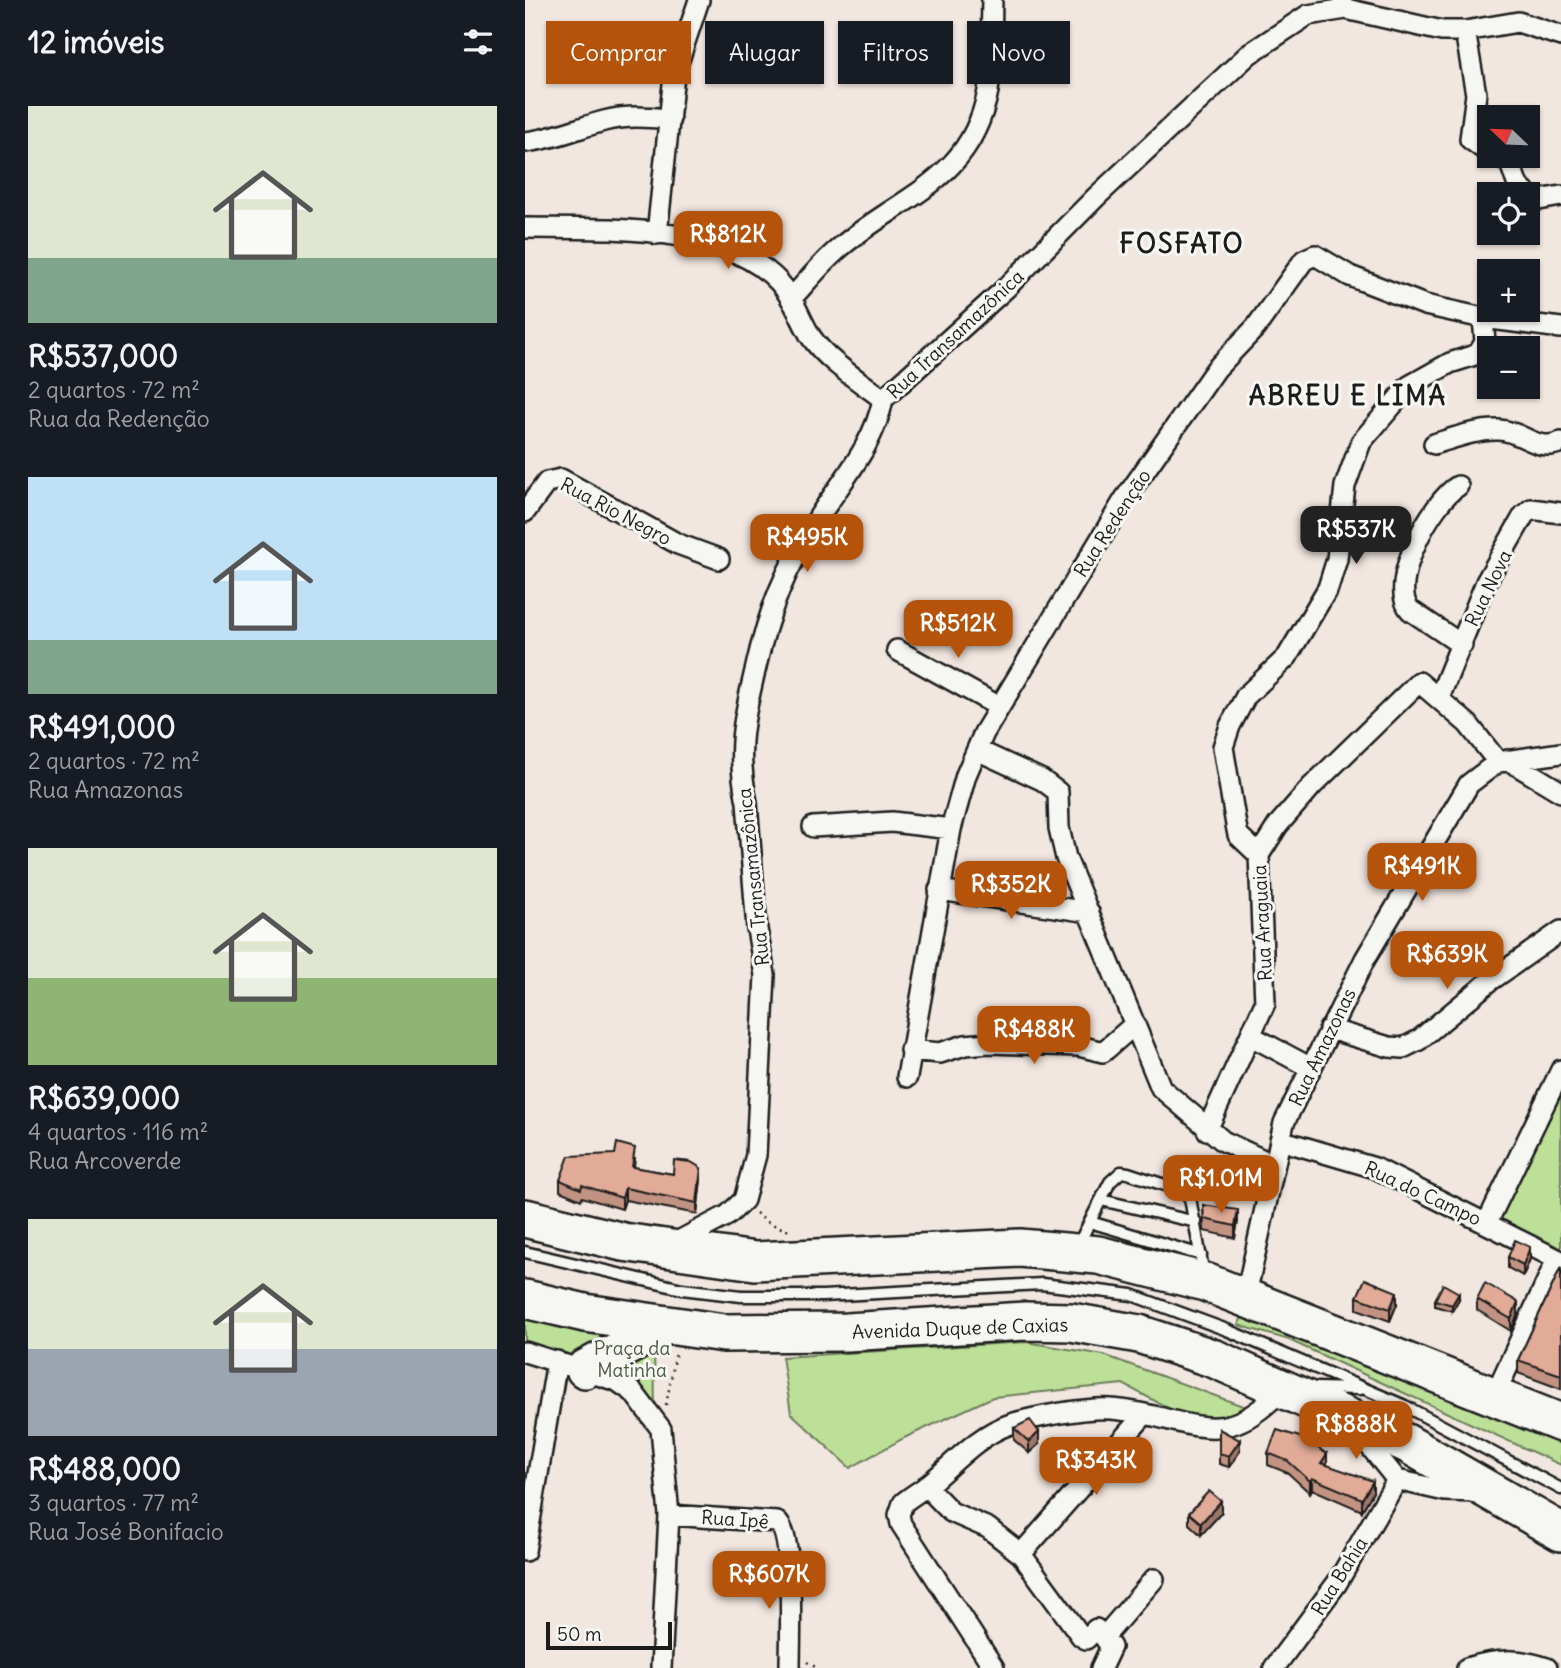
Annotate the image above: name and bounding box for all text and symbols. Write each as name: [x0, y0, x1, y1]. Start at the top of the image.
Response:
chip: Comprar: [546, 21, 691, 84]
chip: Alugar: [705, 21, 824, 84]
chip: Filtros: [838, 21, 953, 84]
chip: Novo: [967, 21, 1070, 84]
text: 12 imóveis: [28, 23, 164, 61]
icon: filters: [459, 23, 497, 61]
north arrow: [1477, 105, 1540, 168]
map controls: [1477, 105, 1540, 399]
icon: home: [200, 152, 326, 278]
button: locate: [1477, 182, 1540, 245]
pin: R$812K: [671, 212, 785, 271]
text: R$812K: [690, 219, 766, 248]
district label: FOSFATO: [1119, 227, 1245, 260]
button: +: [1477, 259, 1540, 322]
street label: Rua Transamazônica: [881, 264, 1029, 404]
button: −: [1477, 336, 1540, 399]
text: R$537,000: [28, 337, 178, 375]
text: 2 quartos · 72 m²: [28, 375, 200, 404]
district label: ABREU E LIMA: [1249, 379, 1447, 412]
text: Rua da Redenção: [28, 404, 210, 433]
street label: Rua Redenção: [1068, 465, 1156, 581]
street label: Rua Rio Negro: [557, 472, 675, 550]
pin: R$537K: [1299, 506, 1413, 566]
pin: R$495K: [750, 514, 864, 574]
text: R$537K: [1316, 514, 1396, 543]
text: R$495K: [766, 522, 848, 551]
icon: home: [200, 523, 326, 649]
street label: Rua Nova: [1459, 546, 1517, 630]
pin: R$512K: [901, 600, 1015, 660]
text: R$512K: [920, 608, 996, 637]
text: R$491,000: [28, 708, 176, 746]
text: 2 quartos · 72 m²: [28, 746, 200, 775]
text: Rua Amazonas: [28, 775, 183, 804]
street label: Rua Transamazônica: [732, 787, 774, 967]
pin: R$491K: [1365, 844, 1479, 903]
text: R$491K: [1383, 851, 1461, 880]
pin: R$352K: [954, 862, 1068, 921]
street label: Rua Araguaia: [1247, 864, 1277, 982]
text: R$352K: [971, 869, 1051, 898]
icon: home: [200, 894, 326, 1020]
pin: R$639K: [1390, 932, 1504, 991]
text: R$639K: [1406, 939, 1488, 968]
street label: Rua Amazonas: [1283, 984, 1361, 1110]
pin: R$488K: [977, 1006, 1091, 1066]
text: R$488K: [993, 1014, 1075, 1043]
text: R$639,000: [28, 1079, 180, 1117]
text: 4 quartos · 116 m²: [28, 1117, 208, 1146]
text: Rua Arcoverde: [28, 1146, 181, 1175]
street label: Rua do Campo: [1361, 1155, 1485, 1231]
pin: R$1.01M: [1156, 1156, 1286, 1215]
text: R$1.01M: [1179, 1163, 1263, 1192]
icon: home: [200, 1265, 326, 1391]
street label: Avenida Duque de Caxias: [852, 1312, 1068, 1344]
park label: Praça da Matinha: [594, 1336, 670, 1382]
pin: R$888K: [1299, 1402, 1413, 1461]
text: R$888K: [1315, 1409, 1397, 1438]
pin: R$343K: [1039, 1438, 1153, 1497]
text: R$343K: [1055, 1445, 1137, 1474]
text: R$488,000: [28, 1450, 181, 1488]
text: 3 quartos · 77 m²: [28, 1488, 199, 1517]
street label: Rua Ipê: [700, 1505, 770, 1533]
text: Rua José Bonifacio: [28, 1517, 224, 1546]
street label: Rua Bahia: [1306, 1532, 1372, 1620]
pin: R$607K: [712, 1552, 826, 1611]
text: R$607K: [729, 1559, 809, 1588]
scale bar: [546, 1619, 672, 1651]
text: 50 m: [557, 1622, 602, 1646]

